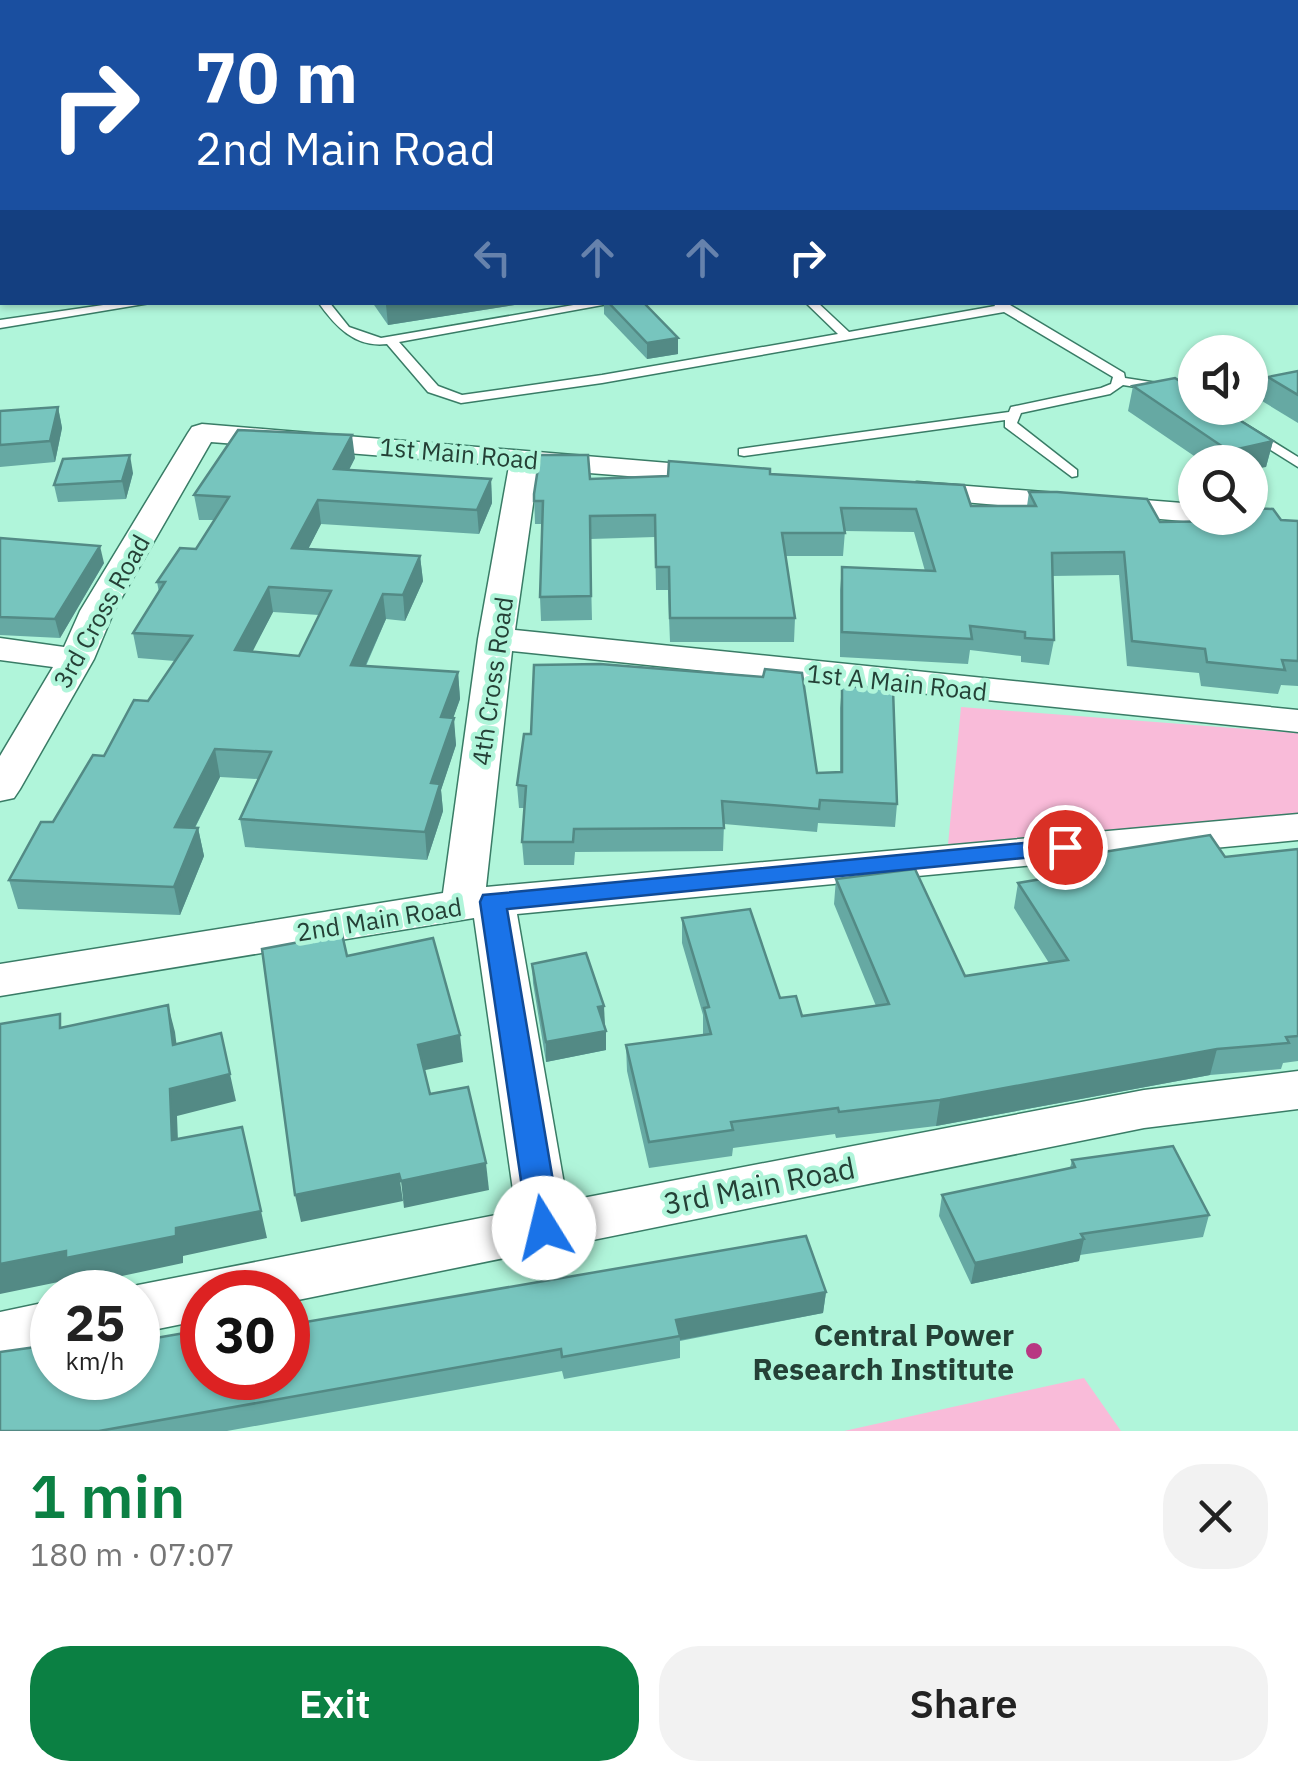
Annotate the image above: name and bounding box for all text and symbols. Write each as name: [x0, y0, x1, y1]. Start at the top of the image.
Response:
text: 70 m: [195, 31, 358, 122]
icon: right: [30, 40, 160, 170]
text: 2nd Main Road: [195, 119, 496, 177]
icon: left: [465, 230, 520, 285]
icon: ahead: [570, 230, 625, 285]
icon: ahead: [675, 230, 730, 285]
icon: right: [780, 230, 835, 285]
map controls: [1178, 335, 1268, 535]
button: sound: [1178, 335, 1268, 425]
street label: 1st Main Road: [378, 430, 540, 476]
button: search: [1178, 445, 1268, 535]
street label: 3rd Cross Road: [45, 528, 157, 694]
street label: 4th Cross Road: [464, 595, 520, 767]
street label: 1st A Main Road: [805, 656, 989, 708]
pin: [1023, 805, 1108, 890]
icon: arrive: [1038, 820, 1093, 875]
street label: 2nd Main Road: [294, 890, 464, 948]
street label: 3rd Main Road: [660, 1147, 858, 1223]
position arrow: [492, 1176, 596, 1280]
speed limit sign: 30: [180, 1270, 310, 1400]
text: 25: [65, 1290, 125, 1355]
place label: Central Power Research Institute: [752, 1315, 1014, 1388]
marker: Central Power Research Institute: [1023, 1340, 1045, 1362]
text: km/h: [66, 1344, 124, 1377]
text: 1 min: [30, 1456, 185, 1535]
button: close: [1163, 1464, 1268, 1569]
text: 180 m · 07:07: [30, 1533, 235, 1575]
button: Exit: [30, 1646, 639, 1761]
button: Share: [659, 1646, 1268, 1761]

